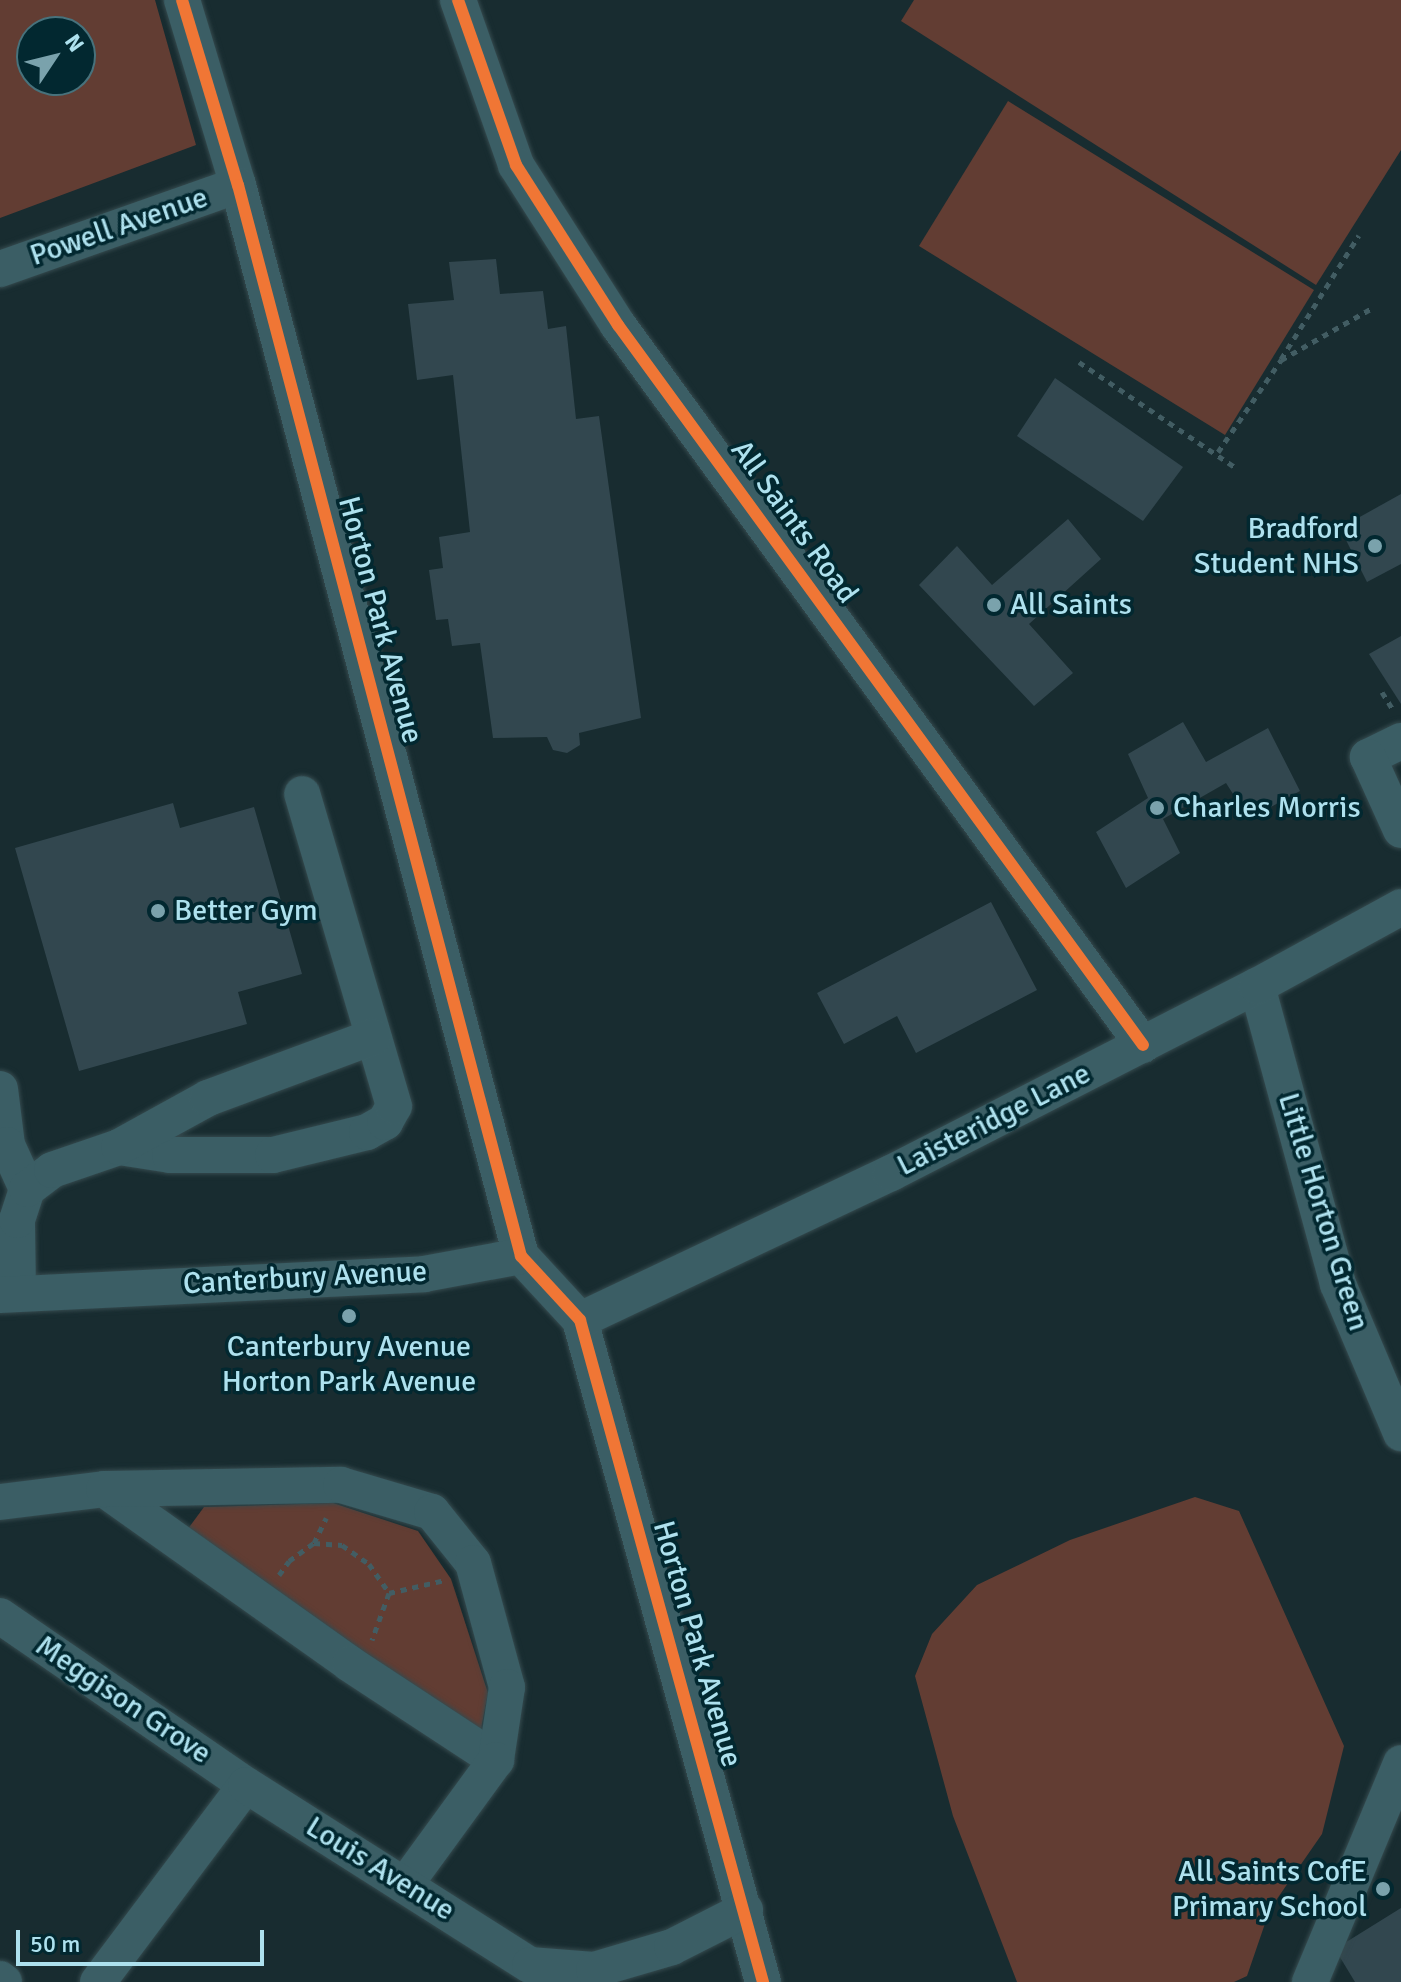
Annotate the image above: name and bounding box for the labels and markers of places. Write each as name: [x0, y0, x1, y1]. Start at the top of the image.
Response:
place label: Bradford Student NHS: [1194, 511, 1359, 582]
marker: Bradford Student NHS: [1366, 537, 1384, 555]
place label: All Saints: [1010, 587, 1132, 623]
marker: All Saints: [985, 596, 1003, 614]
place label: Charles Morris: [1173, 790, 1361, 826]
marker: Charles Morris: [1148, 799, 1166, 817]
place label: Better Gym: [174, 893, 318, 929]
marker: Better Gym: [149, 902, 167, 920]
marker: Canterbury Avenue Horton Park Avenue: [340, 1307, 358, 1325]
place label: Canterbury Avenue Horton Park Avenue: [222, 1329, 476, 1400]
place label: All Saints CofE Primary School: [1172, 1854, 1367, 1924]
marker: All Saints CofE Primary School: [1374, 1880, 1392, 1898]

